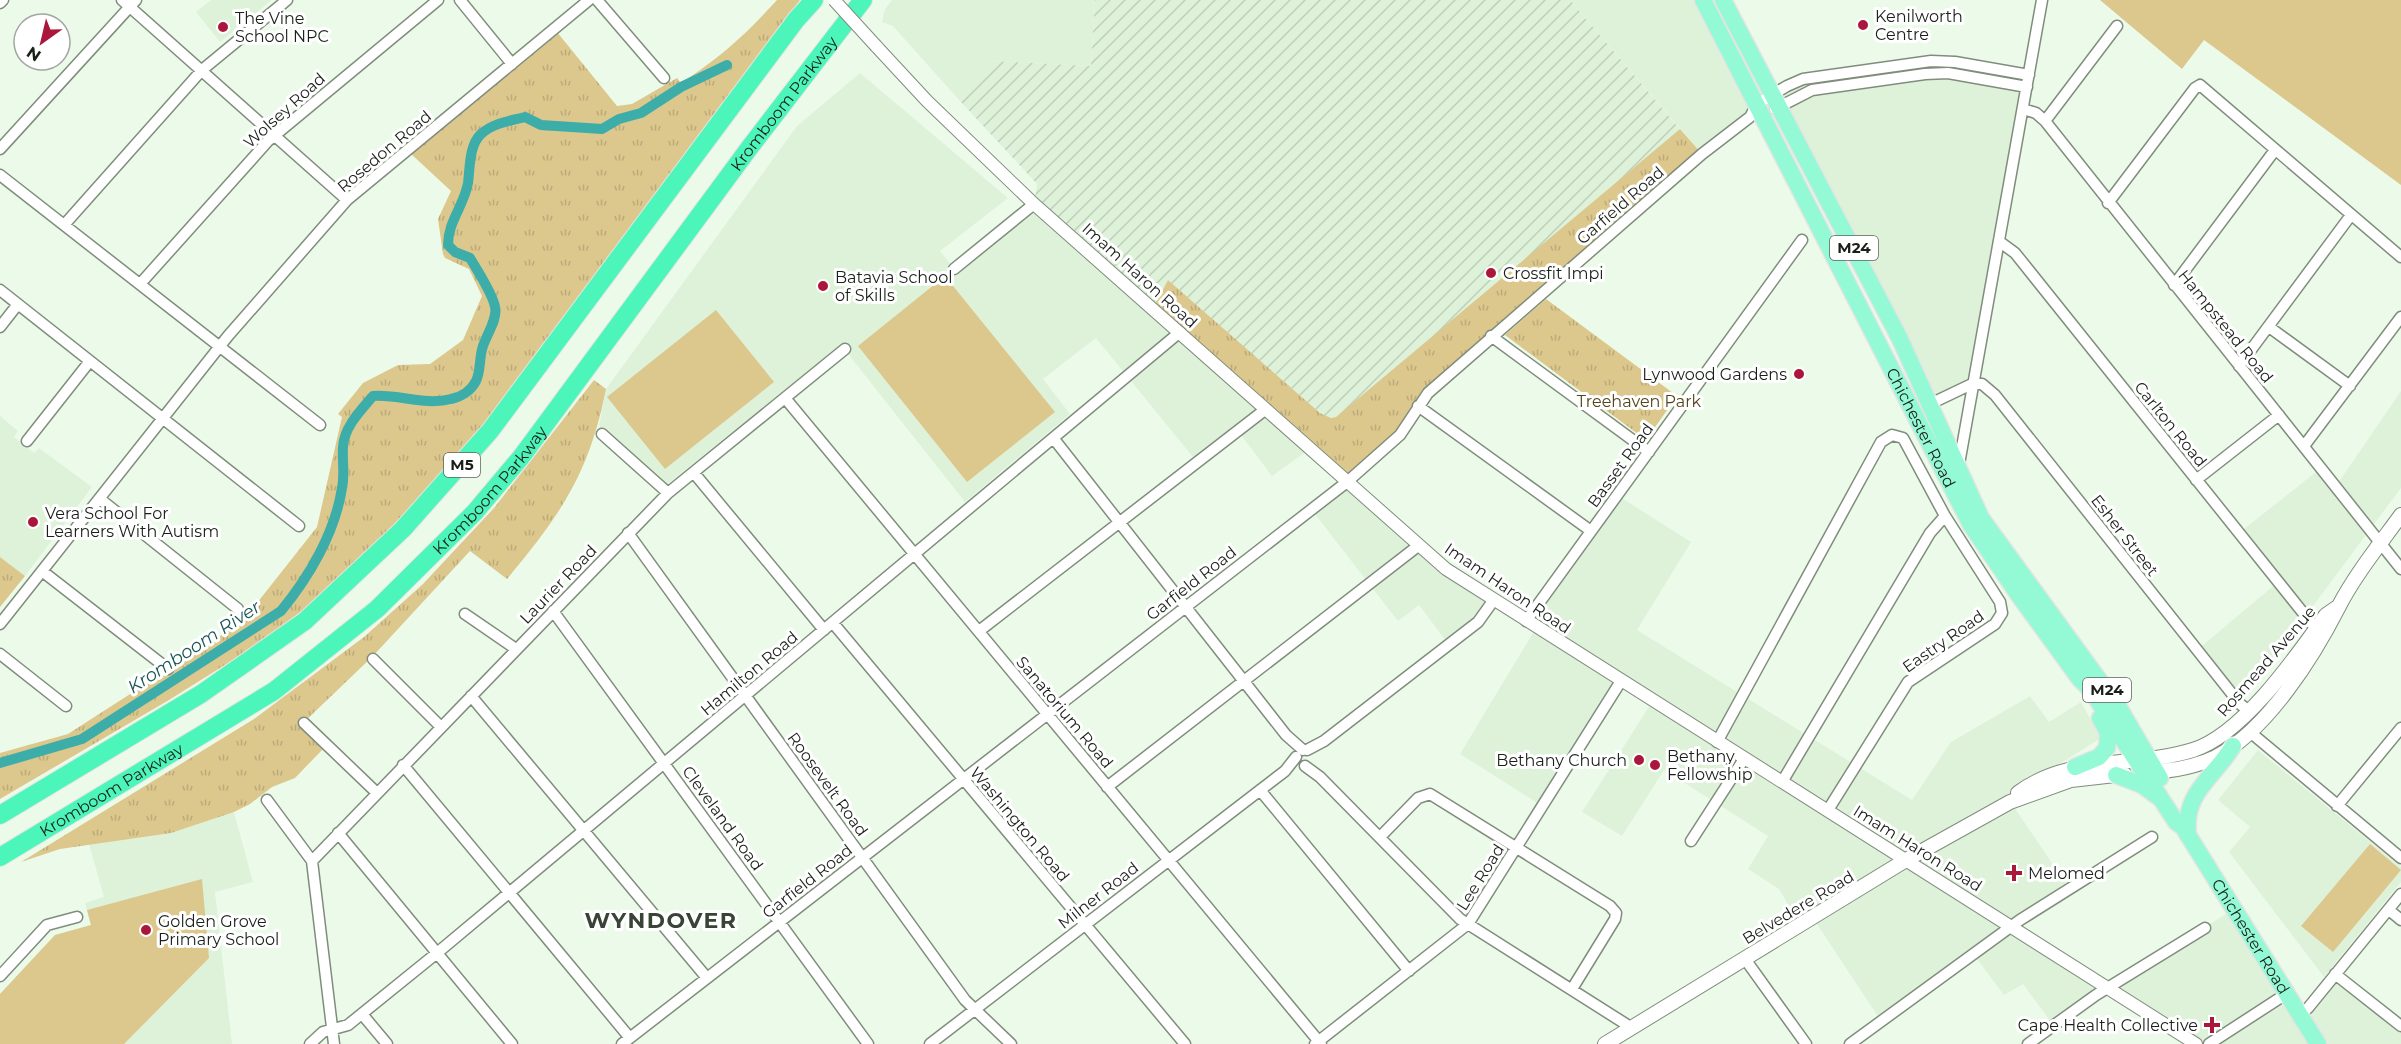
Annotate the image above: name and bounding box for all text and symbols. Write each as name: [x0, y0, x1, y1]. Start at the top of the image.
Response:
place label: Kenilworth Centre: [1875, 7, 1963, 44]
place label: The Vine School NPC: [235, 9, 329, 46]
north arrow: [12, 12, 72, 72]
marker: Kenilworth Centre: [1856, 18, 1870, 32]
marker: The Vine School NPC: [216, 20, 230, 34]
street label: Kromboom Parkway: [727, 33, 842, 175]
text: N: [23, 43, 45, 66]
street label: Wolsey Road: [240, 69, 329, 152]
street label: Rosedon Road: [333, 107, 435, 196]
street label: Garfield Road: [1573, 162, 1668, 248]
street label: Imam Haron Road: [1078, 219, 1201, 332]
road number: M24: [1830, 236, 1878, 260]
place label: Crossfit Impi: [1503, 264, 1604, 283]
marker: Crossfit Impi: [1484, 266, 1498, 280]
street label: Hampstead Road: [2174, 266, 2277, 387]
place label: Batavia School of Skills: [835, 268, 952, 305]
marker: Batavia School of Skills: [816, 279, 830, 293]
place label: Lynwood Gardens: [1642, 365, 1787, 384]
street label: Chichester Road: [1882, 365, 1959, 491]
marker: Lynwood Gardens: [1792, 367, 1806, 381]
street label: Carlton Road: [2130, 378, 2211, 471]
park label: Treehaven Park: [1577, 392, 1702, 411]
street label: Basset Road: [1584, 420, 1657, 511]
street label: Kromboom Parkway: [429, 422, 551, 559]
road number: M5: [444, 453, 480, 477]
street label: Esher Street: [2087, 491, 2163, 580]
place label: Vera School For Learners With Autism: [45, 504, 219, 541]
marker: Vera School For Learners With Autism: [26, 515, 40, 529]
street label: Imam Haron Road: [1441, 539, 1574, 638]
street label: Laurier Road: [516, 541, 601, 628]
street label: Garfield Road: [1142, 542, 1240, 624]
water label: Kromboom River: [123, 595, 265, 698]
street label: Rosmead Avenue: [2213, 602, 2320, 721]
street label: Eastry Road: [1899, 606, 1988, 677]
street label: Hamilton Road: [697, 627, 802, 720]
street label: Sanatorium Road: [1012, 653, 1117, 772]
road number: M24: [2083, 678, 2131, 702]
street label: Roosevelt Road: [784, 729, 872, 840]
street label: Kromboom Parkway: [36, 739, 187, 841]
place label: Bethany Fellowship: [1667, 747, 1753, 784]
place label: Bethany Church: [1496, 751, 1627, 770]
marker: Bethany Church: [1632, 753, 1646, 767]
marker: Bethany Fellowship: [1648, 758, 1662, 772]
street label: Cleveland Road: [678, 762, 767, 874]
street label: Washington Road: [966, 763, 1073, 886]
street label: Imam Haron Road: [1850, 801, 1986, 896]
street label: Garfield Road: [758, 840, 856, 922]
street label: Lee Road: [1453, 841, 1508, 914]
street label: Milner Road: [1054, 858, 1142, 933]
marker: Melomed: [2005, 864, 2023, 882]
place label: Melomed: [2028, 864, 2105, 883]
street label: Belvedere Road: [1739, 867, 1857, 948]
street label: Chichester Road: [2208, 875, 2293, 998]
district label: WYNDOVER: [585, 907, 737, 934]
place label: Golden Grove Primary School: [158, 912, 279, 949]
marker: Golden Grove Primary School: [139, 923, 153, 937]
place label: Cape Health Collective: [2018, 1016, 2198, 1035]
marker: Cape Health Collective: [2203, 1016, 2221, 1034]

